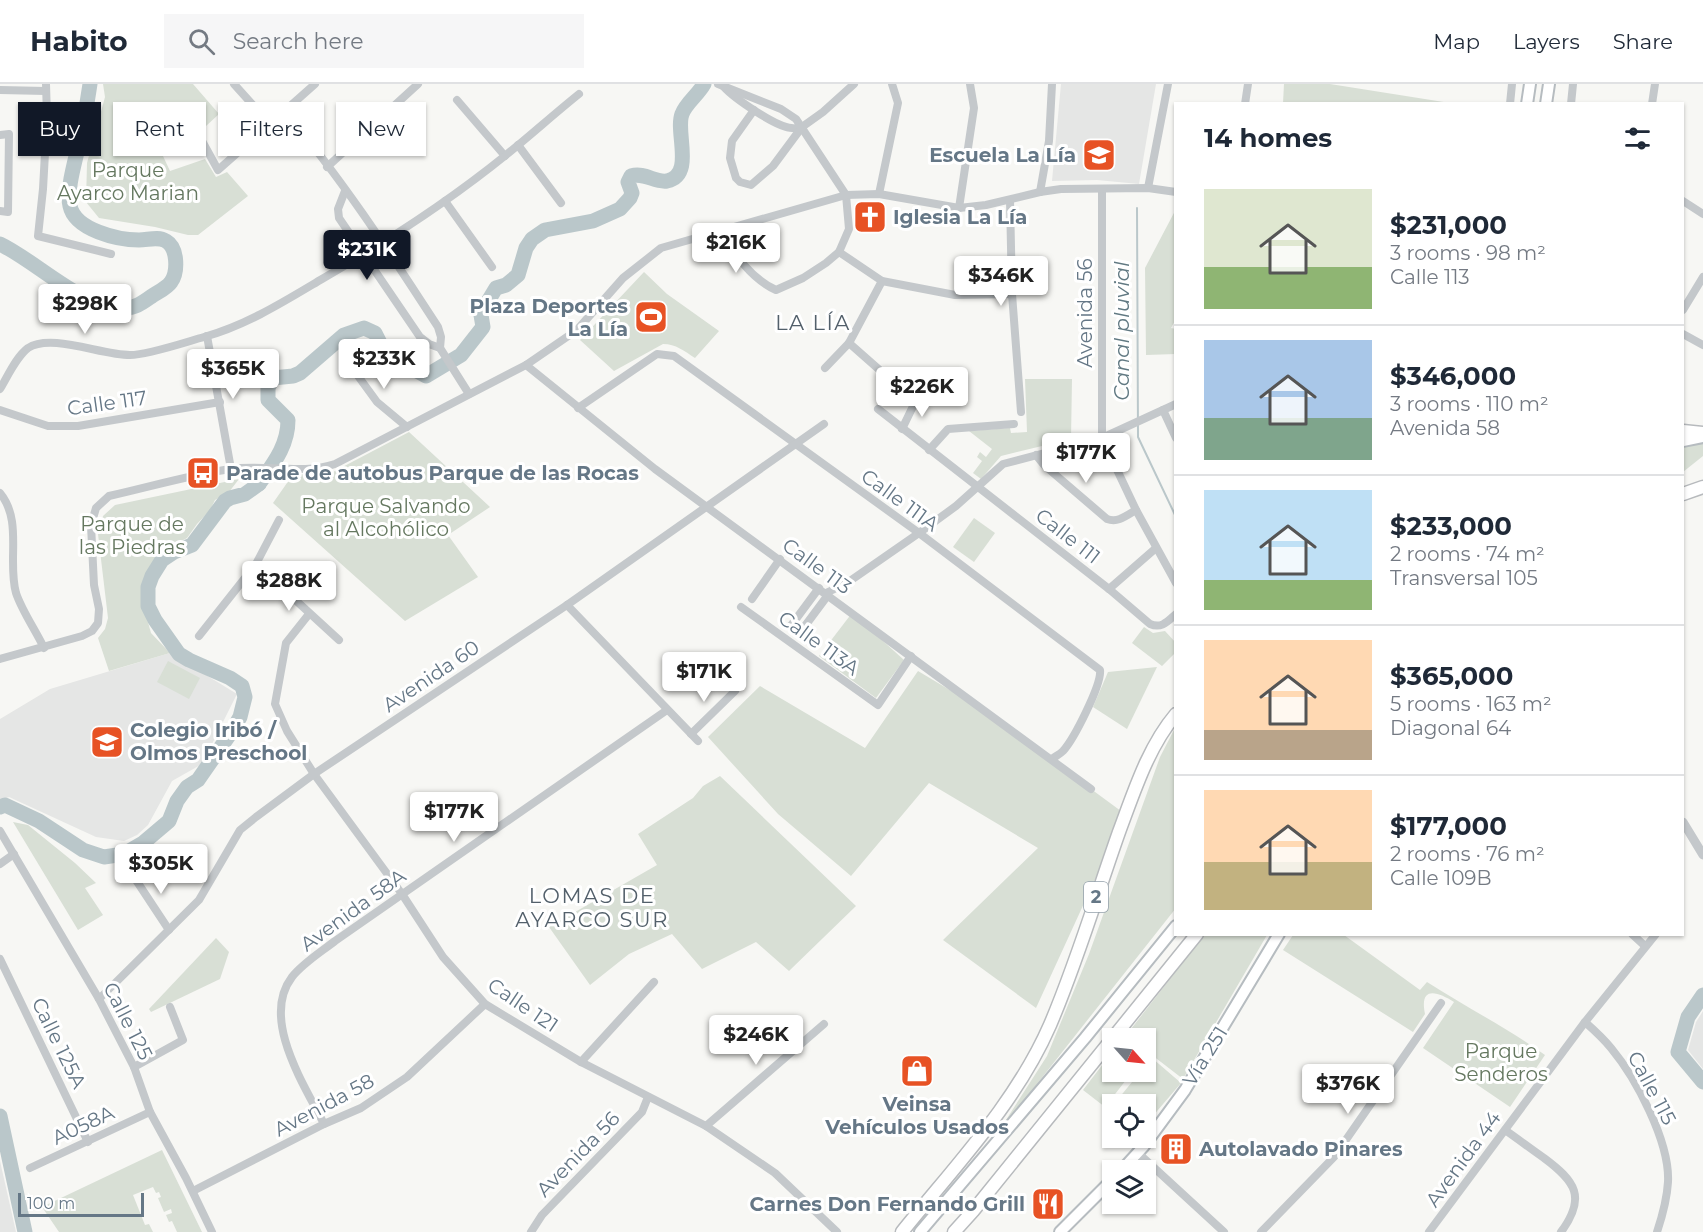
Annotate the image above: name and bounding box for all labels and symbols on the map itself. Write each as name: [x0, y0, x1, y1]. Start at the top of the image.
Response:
school or university icon: Escuela La Lía: [1081, 137, 1117, 173]
place label: Escuela La Lía: [929, 143, 1076, 167]
park label: Parque Ayarco Marian: [57, 158, 199, 205]
church icon: Iglesia La Lía: [852, 199, 888, 235]
place label: Iglesia La Lía: [893, 205, 1027, 229]
pin: $216K: [694, 223, 778, 274]
pin: $231K: [325, 230, 409, 281]
pin: $346K: [959, 256, 1043, 307]
street label: Avenida 56: [1073, 258, 1097, 368]
water label: Canal pluvial: [1109, 261, 1134, 401]
pin: $298K: [43, 284, 127, 335]
place label: Plaza Deportes La Lía: [470, 294, 628, 341]
sports icon: Plaza Deportes La Lía: [633, 299, 669, 335]
district label: LA LÍA: [775, 310, 851, 335]
pin: $233K: [342, 339, 426, 390]
pin: $365K: [191, 349, 275, 400]
pin: $226K: [880, 367, 964, 418]
street label: Calle 117: [66, 386, 148, 420]
pin: $177K: [1044, 433, 1128, 484]
bus stop icon: Parade de autobus Parque de las Rocas: [185, 455, 221, 491]
place label: Parade de autobus Parque de las Rocas: [226, 461, 639, 485]
street label: Calle 111A: [857, 464, 944, 537]
park label: Parque Salvando al Alcohólico: [301, 494, 471, 541]
street label: Calle 111: [1031, 503, 1105, 569]
park label: Parque de las Piedras: [79, 512, 185, 559]
street label: Calle 113: [778, 533, 856, 599]
pin: $288K: [247, 561, 331, 612]
street label: Calle 113A: [774, 606, 865, 681]
street label: Avenida 60: [378, 635, 484, 717]
pin: $171K: [662, 652, 746, 703]
place label: Colegio Iribó / Olmos Preschool: [130, 718, 307, 765]
school or university icon: Colegio Iribó / Olmos Preschool: [89, 724, 125, 760]
pin: $177K: [412, 792, 496, 843]
pin: $305K: [119, 844, 203, 895]
street label: Avenida 58A: [296, 863, 411, 956]
road number: 2: [1084, 882, 1108, 912]
district label: LOMAS DE AYARCO SUR: [515, 883, 669, 932]
street label: Calle 121: [483, 973, 563, 1037]
street label: Calle 125: [98, 978, 158, 1064]
street label: Calle 125A: [27, 994, 92, 1093]
pin: $246K: [714, 1015, 798, 1066]
street label: Vía 251: [1177, 1022, 1233, 1090]
north arrow: [1102, 1028, 1156, 1082]
park label: Parque Senderos: [1454, 1039, 1548, 1086]
street label: Calle 115: [1623, 1047, 1681, 1129]
shop icon: Veinsa Vehículos Usados: [899, 1053, 935, 1089]
pin: $376K: [1306, 1064, 1390, 1115]
street label: Avenida 58: [270, 1069, 378, 1141]
place label: Veinsa Vehículos Usados: [824, 1092, 1009, 1139]
street label: A058A: [48, 1100, 118, 1150]
street label: Avenida 56: [531, 1106, 625, 1202]
street label: Avenida 44: [1420, 1106, 1506, 1212]
building icon: Autolavado Pinares: [1158, 1131, 1194, 1167]
place label: Autolavado Pinares: [1198, 1137, 1403, 1161]
restaurant icon: Carnes Don Fernando Grill: [1030, 1186, 1066, 1222]
scale bar: [18, 1190, 144, 1218]
place label: Carnes Don Fernando Grill: [749, 1192, 1025, 1216]

